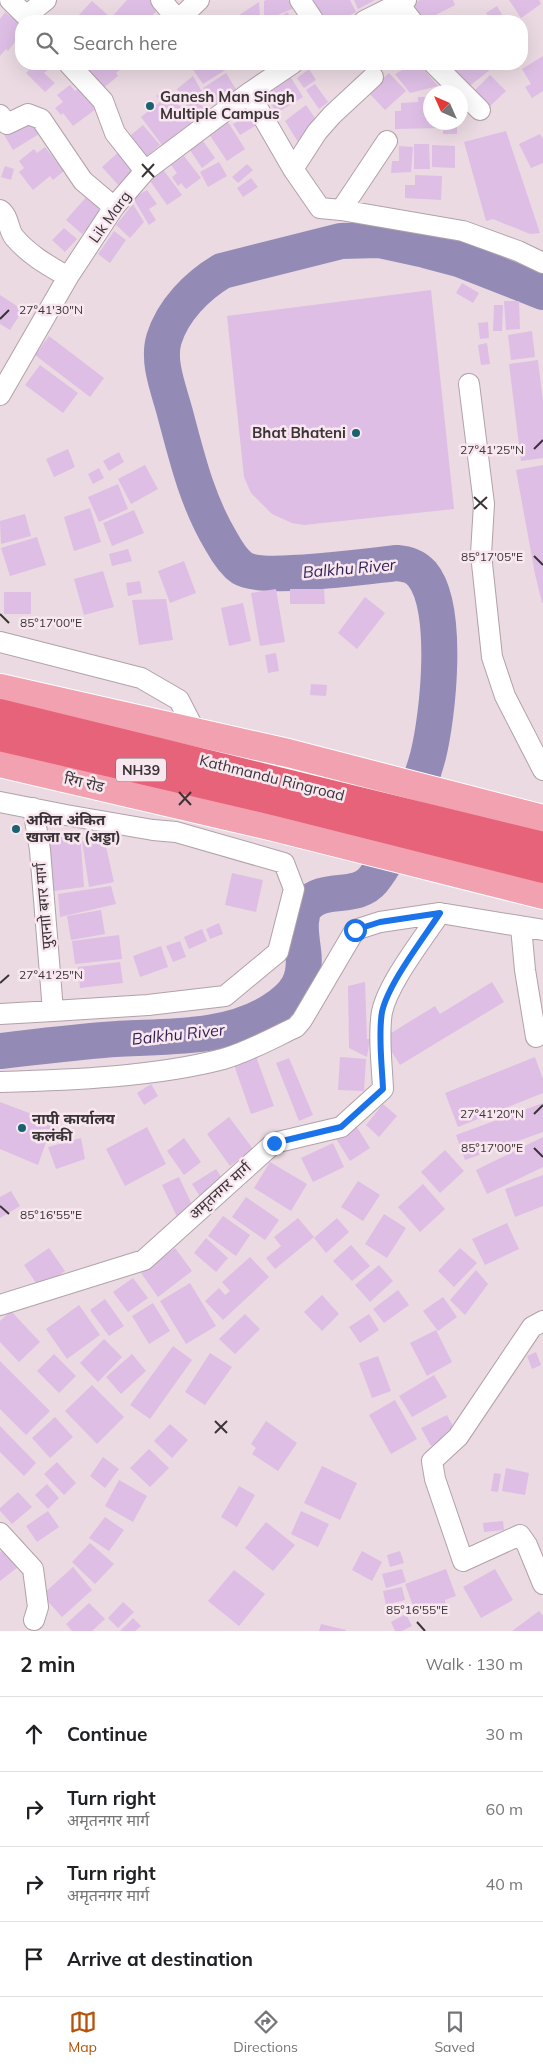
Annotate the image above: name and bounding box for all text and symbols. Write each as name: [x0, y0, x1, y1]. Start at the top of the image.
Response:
search box: [15, 15, 528, 70]
icon: search: [33, 29, 61, 57]
text: Search here: [73, 31, 177, 55]
north arrow: [423, 85, 468, 130]
place label: Ganesh Man Singh Multiple Campus: [160, 87, 295, 123]
marker: Ganesh Man Singh Multiple Campus: [144, 100, 156, 112]
street label: Lik Marg: [84, 187, 135, 246]
text: 27°41'30"N: [19, 302, 83, 317]
place label: Bhat Bhateni: [252, 423, 346, 442]
marker: Bhat Bhateni: [350, 427, 362, 439]
text: 27°41'25"N: [460, 442, 524, 457]
text: 85°17'05"E: [461, 549, 523, 564]
water label: Balkhu River: [302, 554, 397, 582]
text: 85°17'00"E: [20, 615, 82, 630]
street label: Kathmandu Ringroad: [198, 750, 347, 805]
road number: NH39: [116, 758, 166, 782]
street label: रिंग रोड: [62, 769, 107, 797]
place label: अमित अंकित खाजा घर (अड्डा): [26, 810, 121, 846]
marker: अमित अंकित खाजा घर (अड्डा): [10, 823, 22, 835]
street label: पुरानाो बगर मार्ग: [30, 861, 58, 950]
route start: [344, 919, 367, 942]
text: 27°41'25"N: [19, 967, 83, 982]
water label: Balkhu River: [131, 1019, 227, 1049]
text: 27°41'20"N: [460, 1106, 524, 1121]
place label: नापी कार्यालय कलंकी: [32, 1109, 115, 1145]
marker: नापी कार्यालय कलंकी: [16, 1122, 28, 1134]
route end: [263, 1132, 286, 1155]
text: 85°17'00"E: [461, 1140, 523, 1155]
street label: अमृतनगर मार्ग: [185, 1157, 256, 1224]
text: 85°16'55"E: [20, 1207, 82, 1222]
text: 85°16'55"E: [386, 1602, 448, 1617]
text: 2 min: [20, 1651, 75, 1677]
text: Walk · 130 m: [425, 1654, 523, 1674]
icon: ahead: [20, 1720, 48, 1748]
text: Continue: [67, 1722, 147, 1746]
text: 30 m: [486, 1724, 523, 1744]
text: Turn right: [67, 1786, 156, 1810]
icon: right: [20, 1795, 48, 1823]
text: 60 m: [486, 1799, 523, 1819]
text: अमृतनगर मार्ग: [67, 1810, 149, 1830]
text: Turn right: [67, 1861, 156, 1885]
icon: right: [20, 1870, 48, 1898]
text: 40 m: [486, 1874, 523, 1894]
text: अमृतनगर मार्ग: [67, 1885, 149, 1905]
icon: arrive: [20, 1945, 48, 1973]
text: Arrive at destination: [67, 1947, 253, 1971]
tab: Map: [68, 2008, 97, 2056]
tab: Directions: [233, 2008, 298, 2056]
tab: Saved: [434, 2008, 475, 2056]

